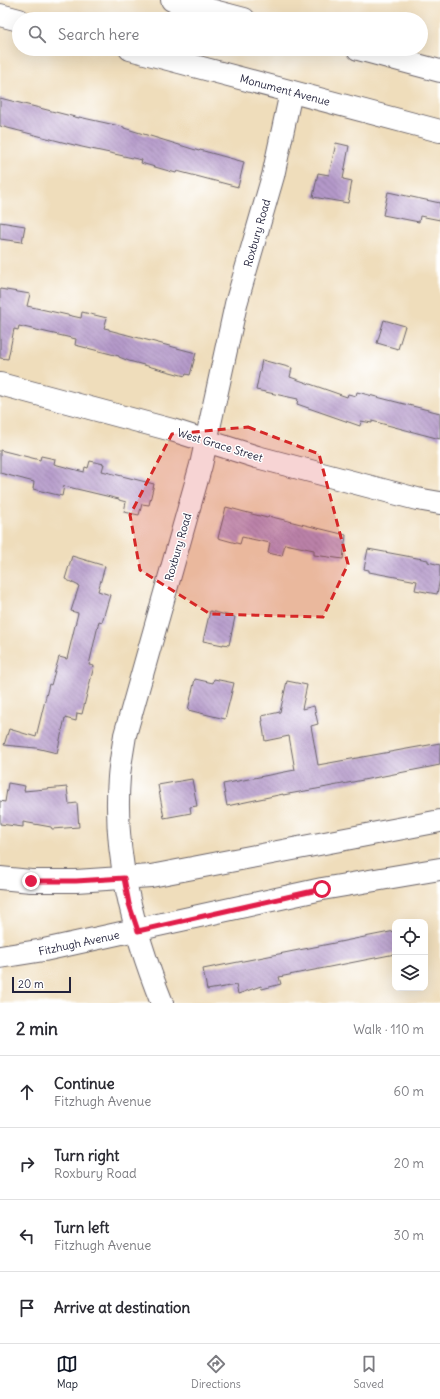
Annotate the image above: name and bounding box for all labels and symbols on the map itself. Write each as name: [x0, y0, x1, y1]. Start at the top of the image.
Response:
street label: Monument Avenue: [238, 71, 332, 109]
street label: Roxbury Road: [241, 197, 274, 269]
street label: West Grace Street: [176, 425, 265, 465]
street label: Roxbury Road: [162, 511, 195, 583]
route end: [22, 872, 40, 890]
route start: [313, 880, 331, 898]
street label: Fitzhugh Avenue: [37, 928, 121, 958]
scale bar: [12, 975, 71, 994]

